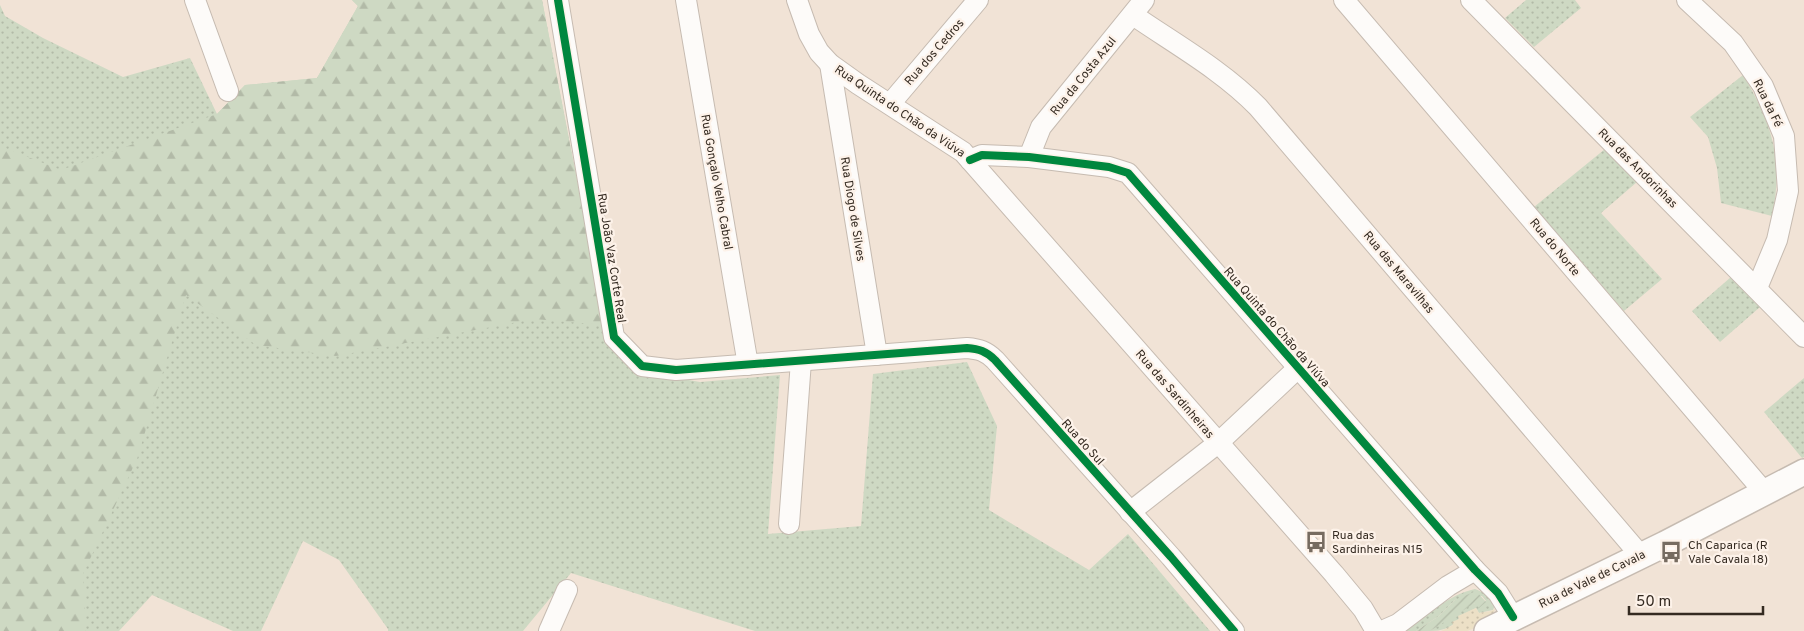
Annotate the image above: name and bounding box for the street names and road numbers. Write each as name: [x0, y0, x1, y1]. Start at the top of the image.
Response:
street label: Rua dos Cedros: [901, 16, 968, 89]
street label: Rua da Costa Azul: [1047, 34, 1120, 119]
street label: Rua Quinta do Chão da Viúva: [831, 62, 968, 162]
street label: Rua da Fé: [1749, 77, 1786, 130]
street label: Rua Gonçalo Velho Cabral: [696, 113, 736, 251]
street label: Rua das Andorinhas: [1594, 125, 1681, 212]
street label: Rua Diogo de Silves: [836, 156, 868, 263]
street label: Rua João Vaz Corte Real: [593, 192, 629, 324]
street label: Rua do Norte: [1525, 215, 1583, 280]
street label: Rua das Maravilhas: [1359, 228, 1437, 317]
street label: Rua Quinta do Chão da Viúva: [1220, 264, 1333, 391]
street label: Rua das Sardinheiras: [1131, 347, 1217, 442]
street label: Rua do Sul: [1057, 416, 1107, 469]
street label: Rua de Vale de Cavala: [1536, 547, 1648, 613]

